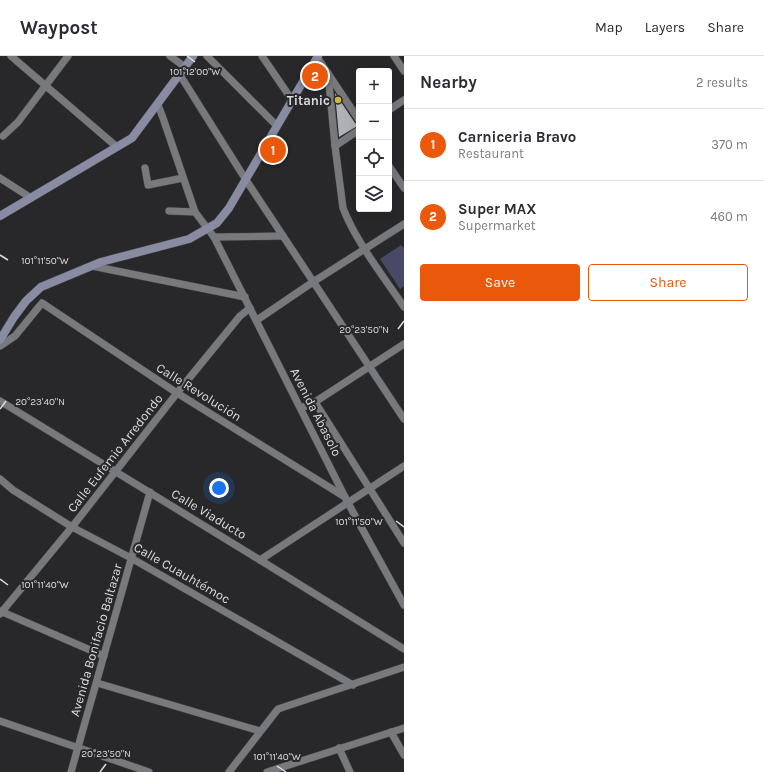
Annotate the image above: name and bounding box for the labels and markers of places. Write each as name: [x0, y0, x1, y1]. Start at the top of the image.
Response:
pin: 2: [302, 61, 328, 91]
place label: Titanic: [287, 93, 330, 108]
marker: Titanic: [333, 95, 343, 105]
pin: 1: [260, 135, 286, 165]

